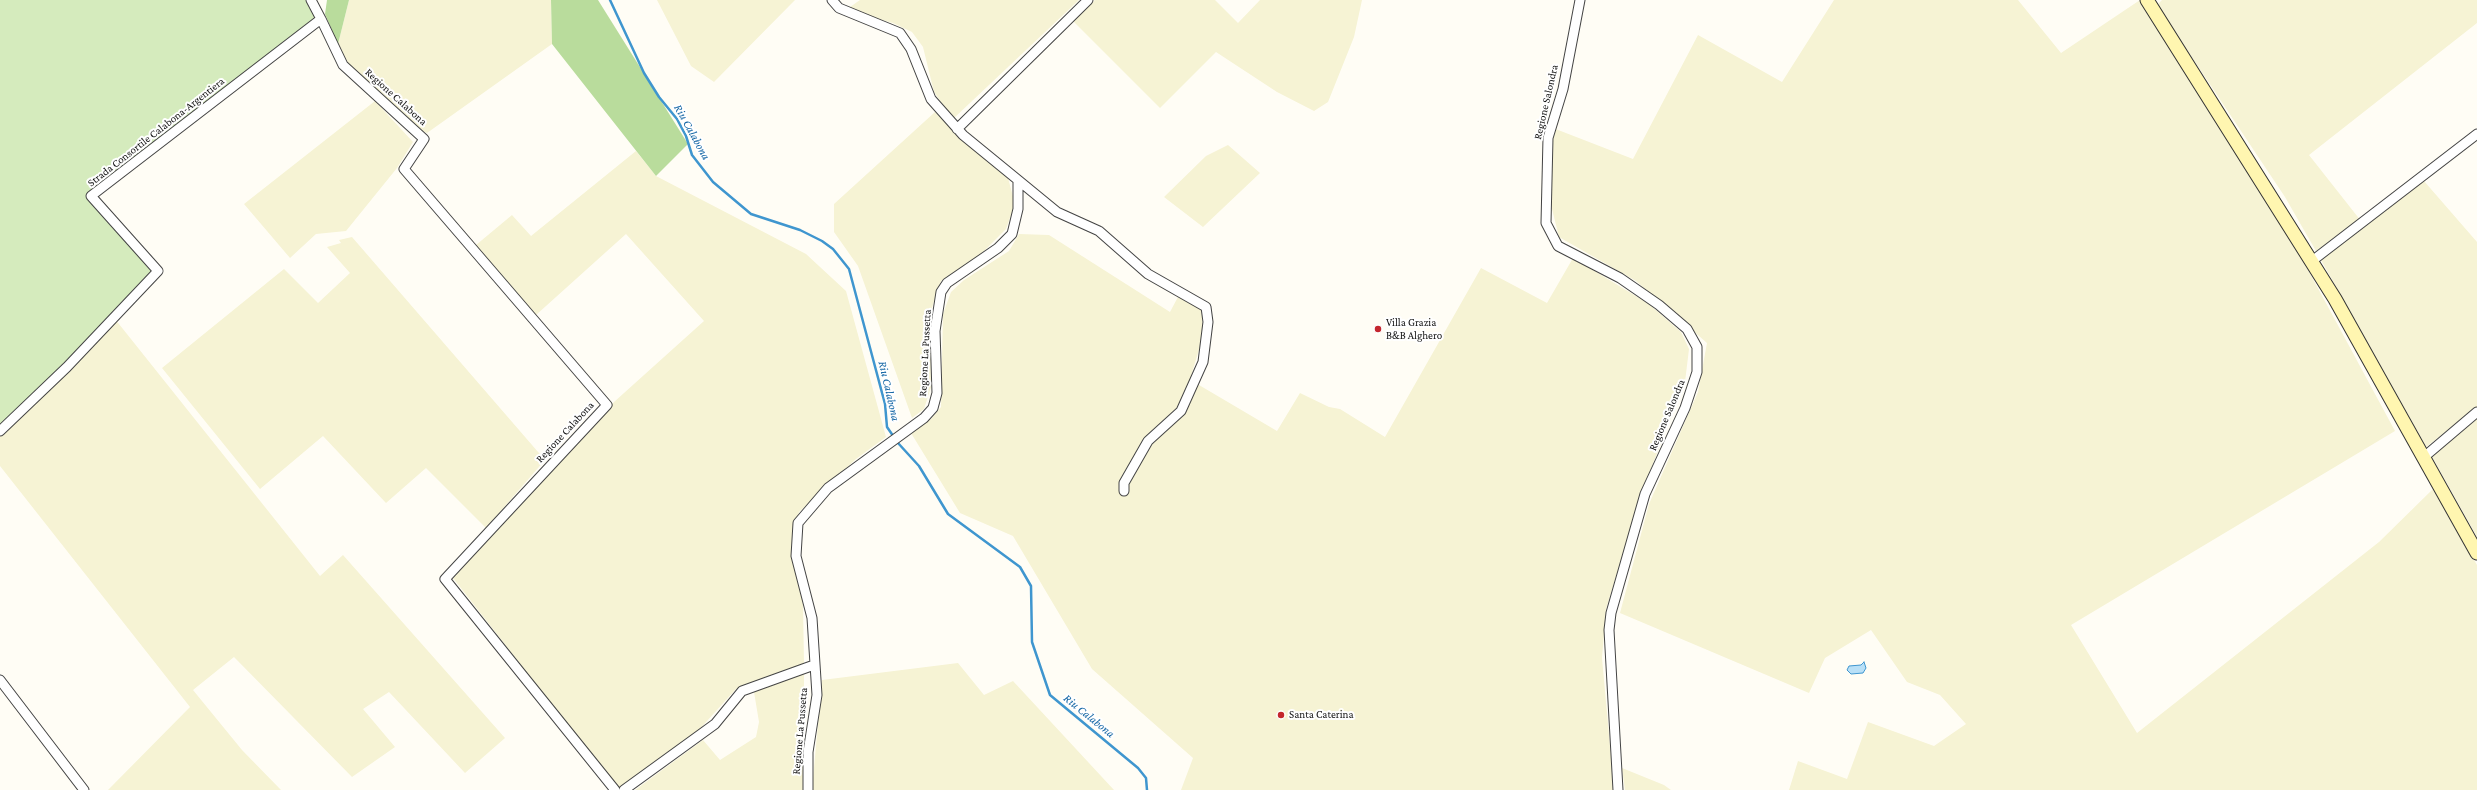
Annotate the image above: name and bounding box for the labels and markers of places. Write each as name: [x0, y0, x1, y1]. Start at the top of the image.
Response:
place label: Villa Grazia B&B Alghero: [1386, 316, 1442, 342]
marker: Villa Grazia B&B Alghero: [1373, 324, 1383, 334]
place label: Santa Caterina: [1289, 708, 1354, 722]
marker: Santa Caterina: [1276, 710, 1286, 720]

